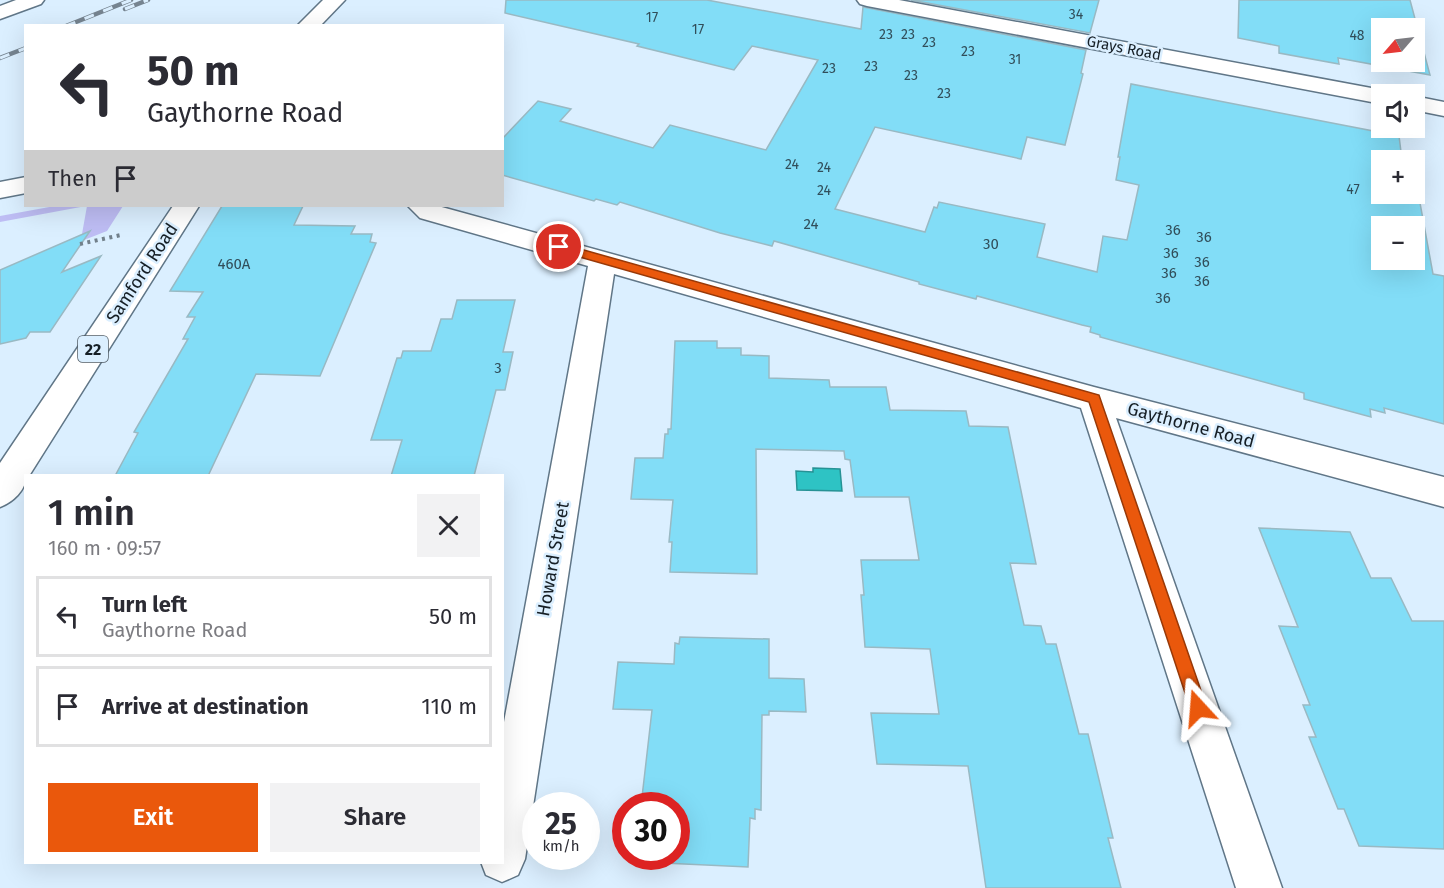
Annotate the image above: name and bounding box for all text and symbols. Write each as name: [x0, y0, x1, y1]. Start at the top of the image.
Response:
house number: 34: [1069, 6, 1084, 23]
house number: 17: [646, 9, 658, 26]
north arrow: [1371, 18, 1425, 72]
map controls: [1371, 18, 1425, 270]
house number: 17: [692, 21, 704, 38]
house number: 23: [879, 26, 893, 43]
house number: 23: [901, 26, 915, 43]
house number: 48: [1349, 27, 1365, 44]
street label: Grays Road: [1085, 32, 1163, 64]
house number: 23: [922, 34, 936, 51]
house number: 23: [961, 43, 975, 60]
text: 50 m: [147, 46, 240, 96]
icon: left: [48, 48, 126, 126]
house number: 31: [1009, 51, 1021, 68]
house number: 23: [864, 58, 878, 75]
house number: 23: [822, 60, 836, 77]
house number: 23: [904, 67, 918, 84]
button: sound: [1371, 84, 1425, 138]
house number: 23: [937, 85, 951, 102]
text: Gaythorne Road: [147, 97, 343, 129]
button: +: [1371, 150, 1425, 204]
house number: 24: [785, 156, 800, 173]
house number: 24: [817, 159, 832, 176]
icon: arrive: [109, 162, 142, 195]
text: Then: [48, 165, 97, 192]
house number: 47: [1346, 181, 1360, 198]
house number: 24: [817, 182, 832, 199]
house number: 24: [803, 215, 819, 233]
button: −: [1371, 216, 1425, 270]
street label: Samford Road: [102, 219, 182, 327]
pin: [533, 221, 584, 272]
house number: 36: [1165, 221, 1181, 239]
house number: 36: [1196, 228, 1212, 246]
icon: arrive: [542, 230, 575, 263]
house number: 30: [983, 235, 999, 253]
house number: 36: [1163, 244, 1179, 262]
house number: 36: [1194, 253, 1210, 271]
house number: 460A: [218, 255, 251, 273]
house number: 36: [1161, 264, 1177, 282]
house number: 36: [1194, 272, 1210, 290]
house number: 36: [1155, 289, 1171, 307]
road number: 22: [78, 336, 108, 362]
house number: 3: [494, 359, 502, 377]
street label: Gaythorne Road: [1125, 397, 1257, 453]
text: 1 min: [48, 491, 135, 535]
button: close: [417, 494, 480, 557]
street label: Howard Street: [532, 499, 574, 618]
text: 160 m · 09:57: [48, 536, 161, 560]
text: Turn left: [102, 591, 187, 618]
icon: left: [51, 600, 84, 633]
text: 50 m: [429, 603, 477, 630]
text: Gaythorne Road: [102, 618, 247, 642]
position arrow: [1166, 676, 1230, 740]
icon: arrive: [51, 690, 84, 723]
text: Arrive at destination: [102, 693, 309, 720]
text: 110 m: [421, 693, 477, 720]
button: Exit: [48, 783, 258, 852]
button: Share: [270, 783, 480, 852]
speed limit sign: 30: [612, 792, 690, 870]
text: 25: [545, 806, 577, 842]
text: km/h: [542, 837, 580, 855]

